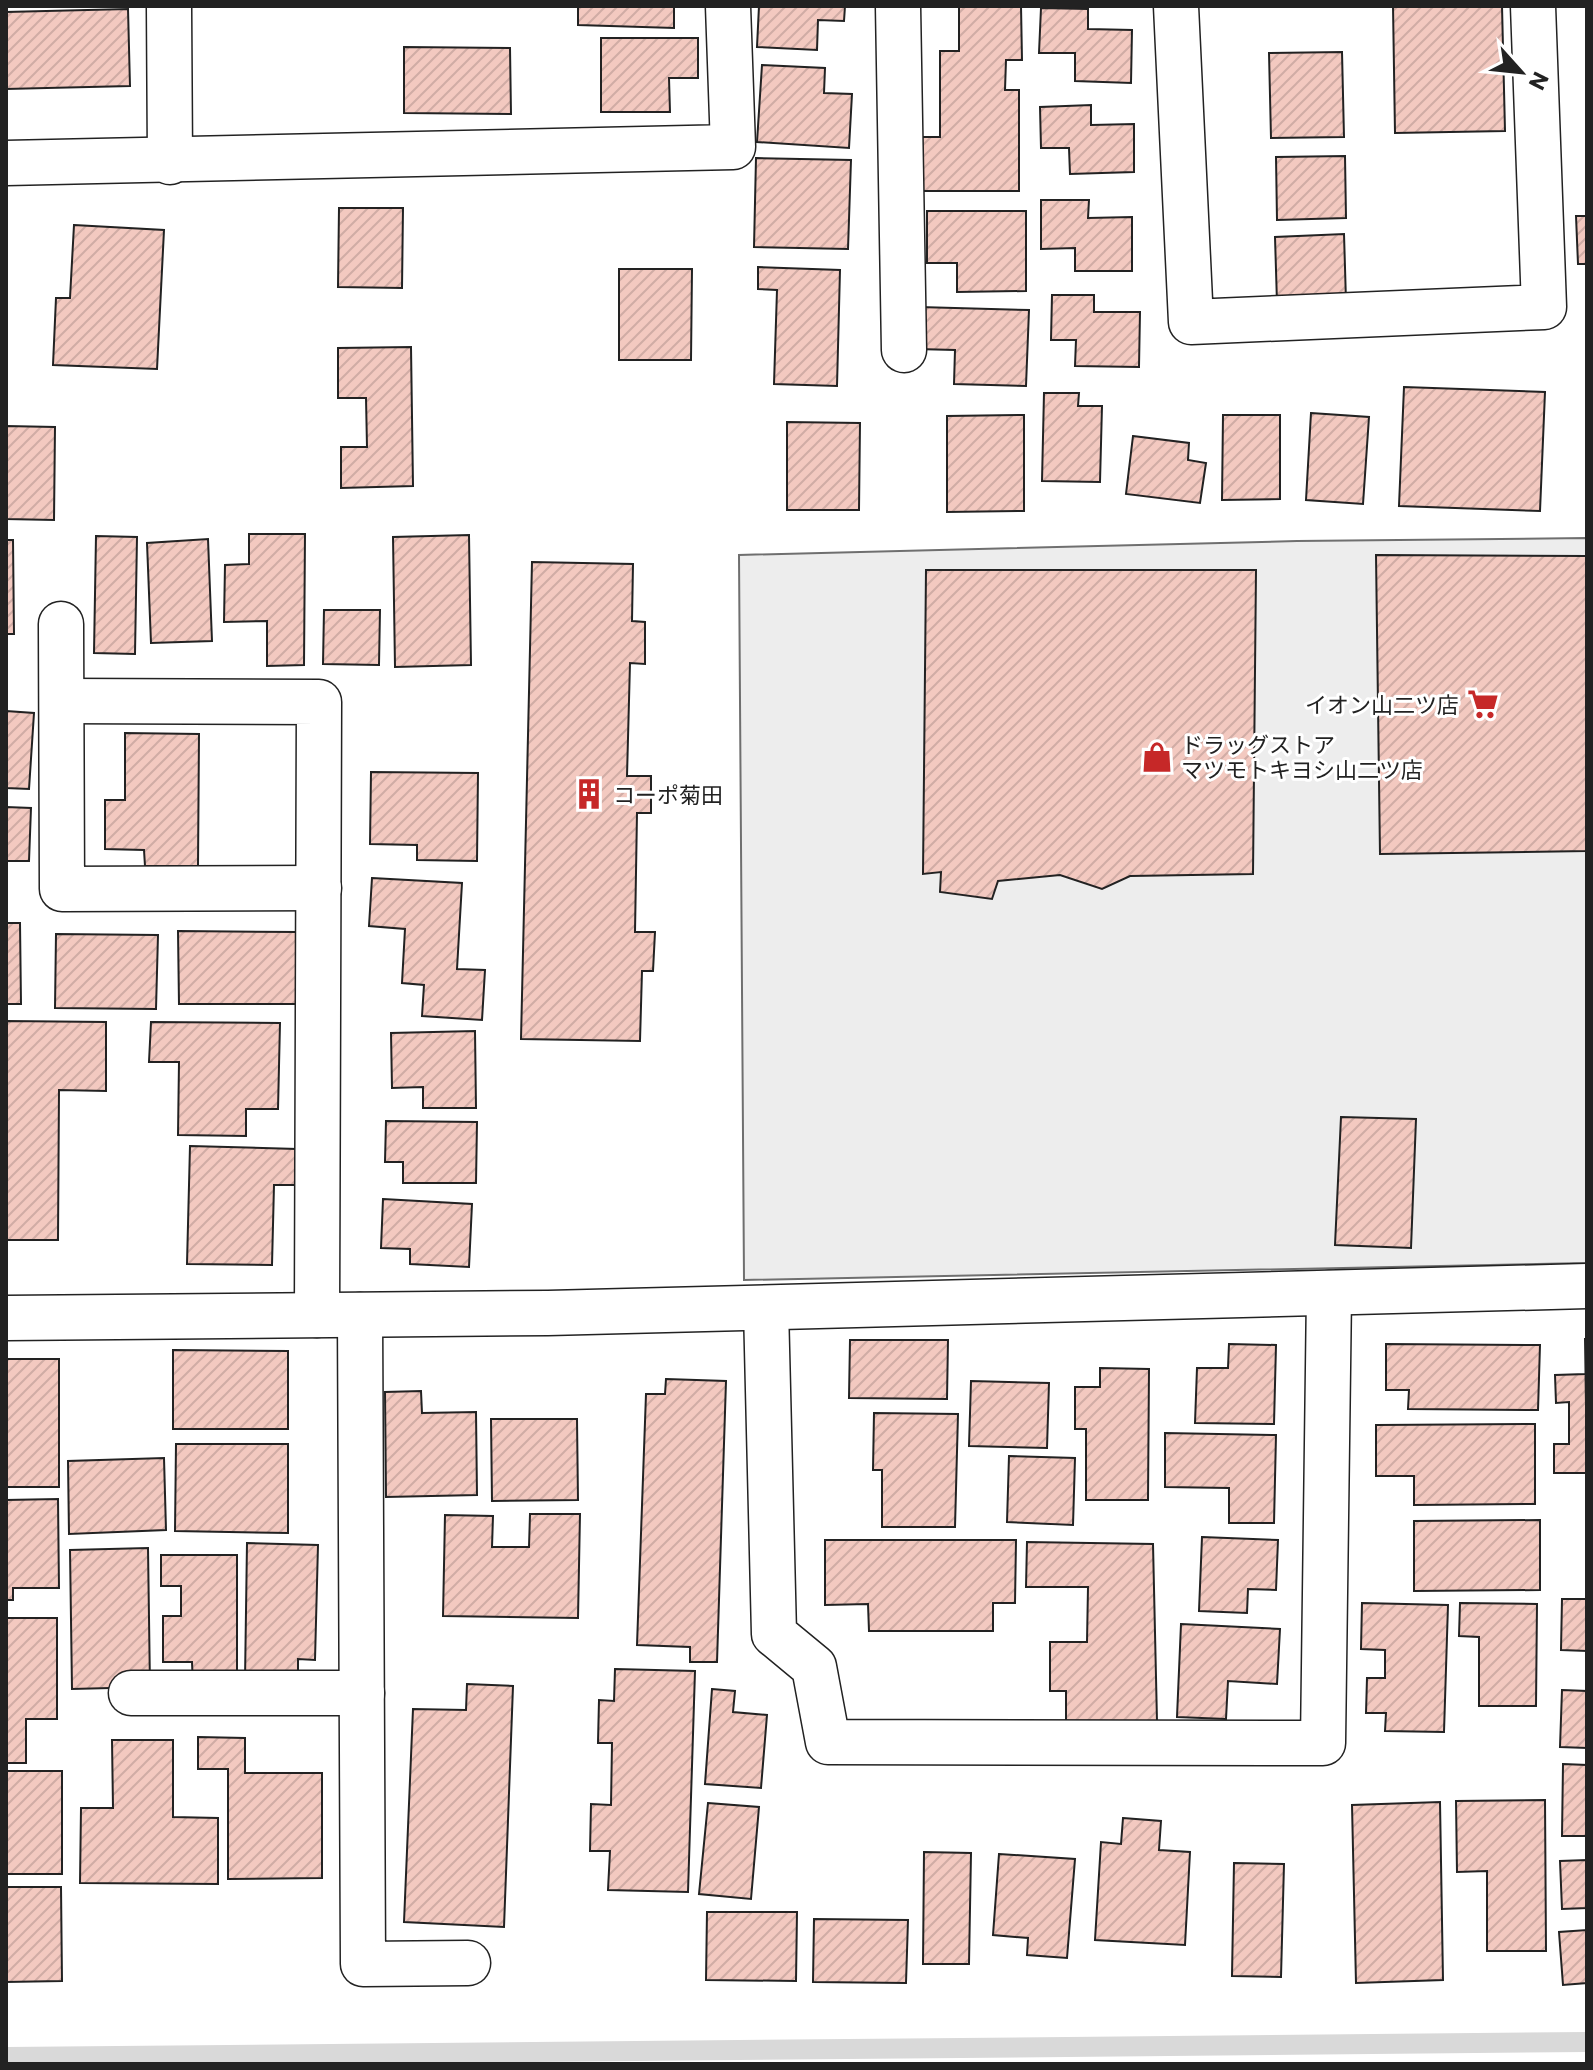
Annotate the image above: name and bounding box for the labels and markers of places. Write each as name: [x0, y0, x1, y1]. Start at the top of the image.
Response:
supermarket icon: イオン山二ツ店: [1466, 687, 1500, 721]
place label: イオン山二ツ店: [1305, 691, 1459, 718]
place label: ドラッグストア マツモトキヨシ山二ツ店: [1181, 731, 1423, 783]
shop icon: ドラッグストア マツモトキヨシ山二ツ店: [1140, 740, 1174, 774]
building icon: コーポ菊田: [572, 777, 606, 811]
place label: コーポ菊田: [613, 781, 723, 808]

